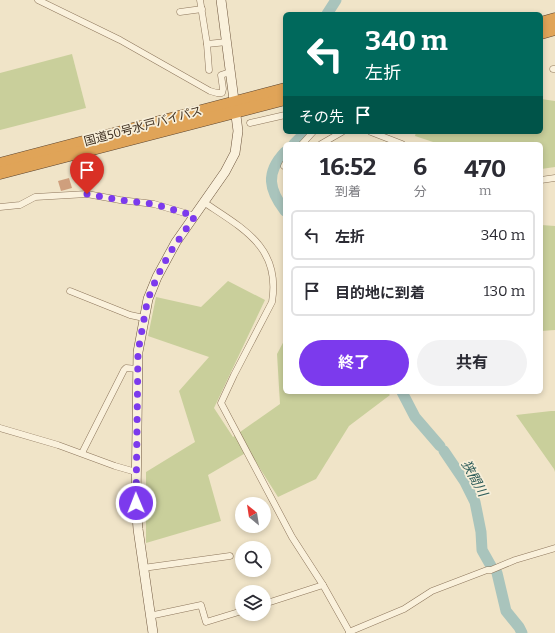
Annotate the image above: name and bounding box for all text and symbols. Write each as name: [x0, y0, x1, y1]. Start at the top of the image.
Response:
text: 340 m: [365, 24, 448, 57]
icon: left: [299, 28, 351, 80]
text: 左折: [365, 62, 401, 84]
street label: 国道50号水戸バイパス: [82, 103, 204, 149]
icon: arrive: [352, 104, 374, 126]
text: その先: [299, 108, 344, 126]
pin: [70, 153, 104, 194]
text: 16:52: [320, 153, 376, 181]
text: 6: [413, 153, 427, 181]
text: 470: [464, 155, 506, 183]
icon: arrive: [76, 159, 98, 181]
text: m: [479, 183, 491, 198]
text: 到着: [335, 184, 361, 199]
text: 分: [414, 184, 427, 199]
icon: left: [301, 224, 323, 246]
text: 340 m: [481, 226, 525, 244]
text: 左折: [335, 228, 365, 246]
icon: arrive: [301, 280, 323, 302]
text: 130 m: [483, 282, 525, 300]
text: 目的地に到着: [335, 284, 425, 302]
button: 終了: [299, 340, 409, 386]
button: 共有: [417, 340, 527, 386]
water label: 狭間川: [459, 458, 492, 501]
position arrow: [115, 482, 157, 524]
north arrow: [235, 497, 271, 533]
map controls: [235, 497, 271, 621]
button: search: [235, 541, 271, 577]
button: layers: [235, 585, 271, 621]

